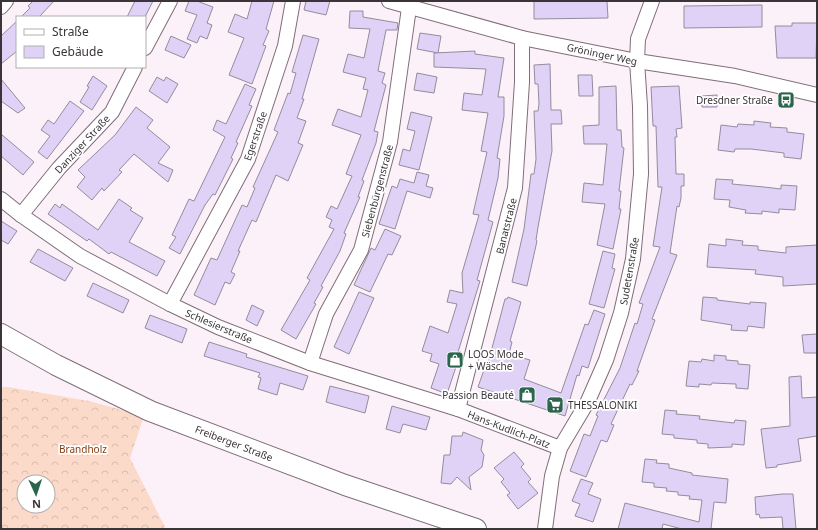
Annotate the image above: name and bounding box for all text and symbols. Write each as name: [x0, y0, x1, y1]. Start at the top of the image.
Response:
legend: [16, 16, 146, 68]
text: Straße: [52, 23, 89, 40]
street label: Gröninger Weg: [566, 40, 638, 68]
text: Gebäude: [52, 43, 103, 60]
bus stop icon: Dresdner Straße: [776, 90, 796, 110]
place label: Dresdner Straße: [696, 93, 773, 107]
street label: Egerstraße: [240, 109, 270, 163]
street label: Danziger Straße: [51, 111, 113, 176]
street label: Siebenbürgenstraße: [358, 143, 396, 239]
street label: Banatstraße: [492, 196, 520, 256]
street label: Sudetenstraße: [616, 236, 642, 306]
street label: Schlesierstraße: [183, 306, 255, 347]
place label: LOOS Mode + Wäsche: [468, 347, 524, 373]
shop icon: LOOS Mode + Wäsche: [445, 350, 465, 370]
shop icon: Passion Beauté: [517, 385, 537, 405]
place label: Passion Beauté: [442, 388, 514, 402]
supermarket icon: THESSALONIKI: [545, 395, 565, 415]
place label: THESSALONIKI: [568, 398, 637, 412]
street label: Hans-Kudlich-Platz: [466, 407, 553, 451]
street label: Freiberger Straße: [193, 422, 275, 464]
park label: Brandholz: [59, 442, 107, 456]
north arrow: [16, 474, 56, 514]
text: N: [32, 497, 41, 512]

